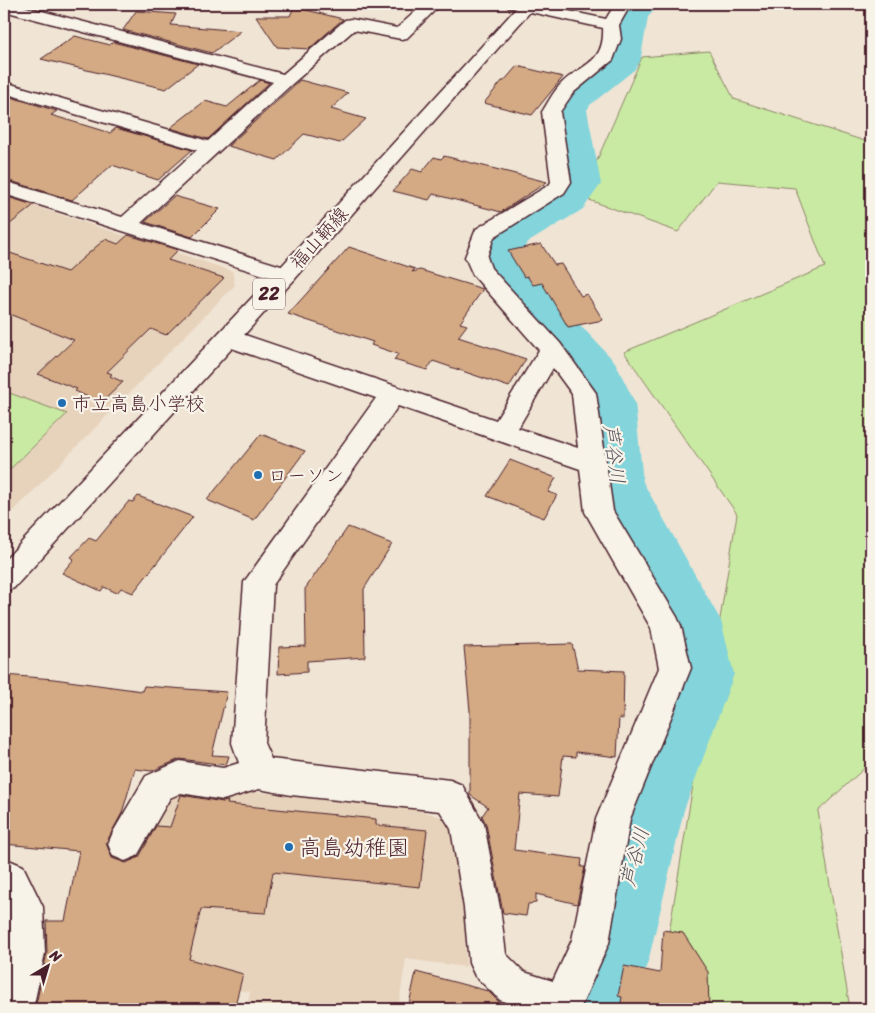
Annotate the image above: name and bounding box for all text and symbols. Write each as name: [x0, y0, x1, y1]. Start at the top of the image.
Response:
street label: 福山鞆線: [281, 199, 357, 277]
road number: 22: [253, 278, 285, 310]
place label: 市立高島小学校: [72, 387, 205, 420]
marker: 市立高島小学校: [56, 397, 68, 409]
water label: 芦谷川: [593, 422, 635, 486]
place label: ローソン: [268, 459, 344, 492]
marker: ローソン: [252, 469, 264, 481]
water label: 芦谷川: [610, 823, 660, 891]
place label: 高島幼稚園: [299, 828, 409, 867]
marker: 高島幼稚園: [283, 841, 295, 853]
north arrow: [22, 940, 72, 990]
text: N: [43, 943, 67, 969]

